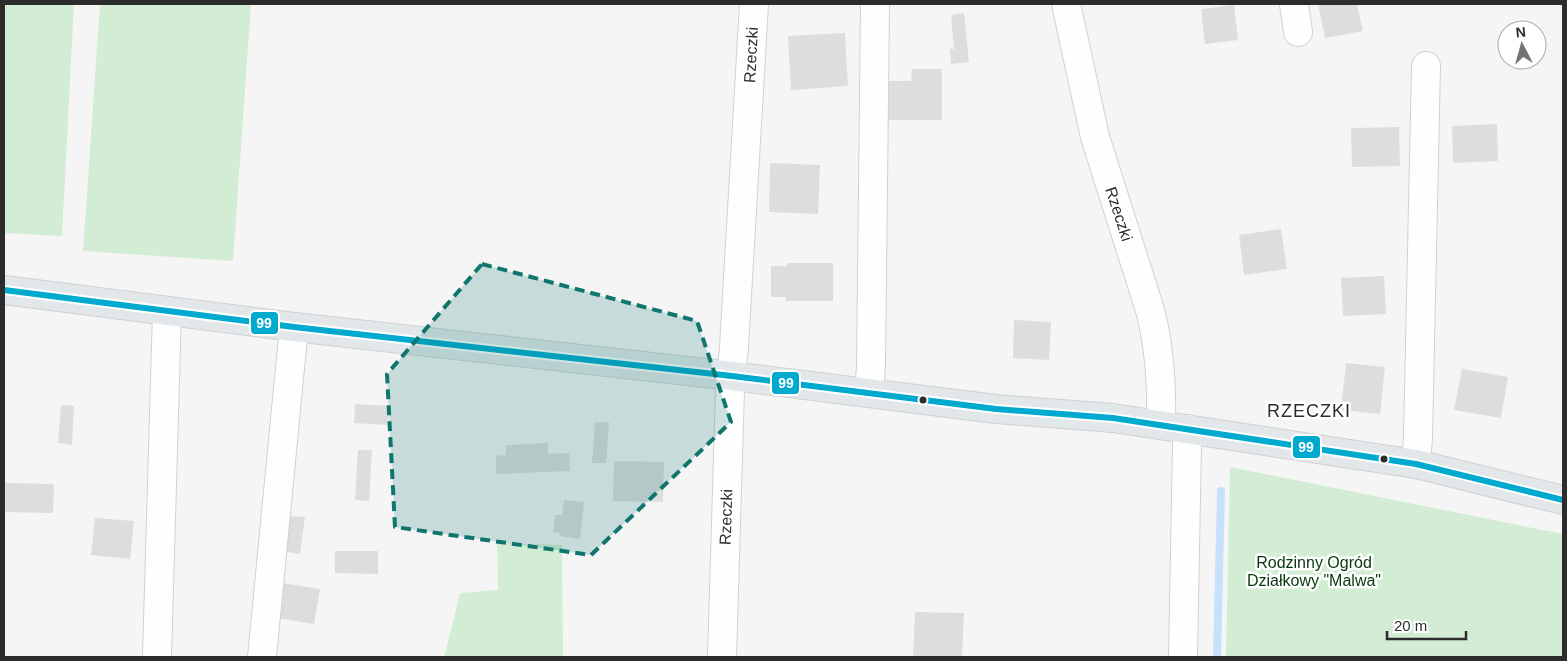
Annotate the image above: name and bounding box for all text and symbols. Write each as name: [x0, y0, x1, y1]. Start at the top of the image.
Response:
north arrow: [1497, 20, 1547, 70]
text: N: [1515, 24, 1527, 41]
street label: Rzeczki: [741, 27, 761, 83]
street label: Rzeczki: [1102, 185, 1136, 243]
line badge: 99: [250, 311, 279, 335]
text: 99: [256, 315, 272, 331]
line badge: 99: [771, 371, 800, 395]
text: 99: [778, 375, 794, 391]
unlabelled marker: [918, 395, 928, 405]
district label: RZECZKI: [1267, 401, 1351, 421]
line badge: 99: [1292, 435, 1321, 459]
text: 99: [1298, 439, 1314, 455]
unlabelled marker: [1379, 454, 1389, 464]
street label: Rzeczki: [717, 489, 735, 545]
park label: Rodzinny Ogród Działkowy "Malwa": [1247, 554, 1381, 589]
scale bar: [1387, 608, 1466, 640]
text: 20 m: [1394, 617, 1427, 634]

